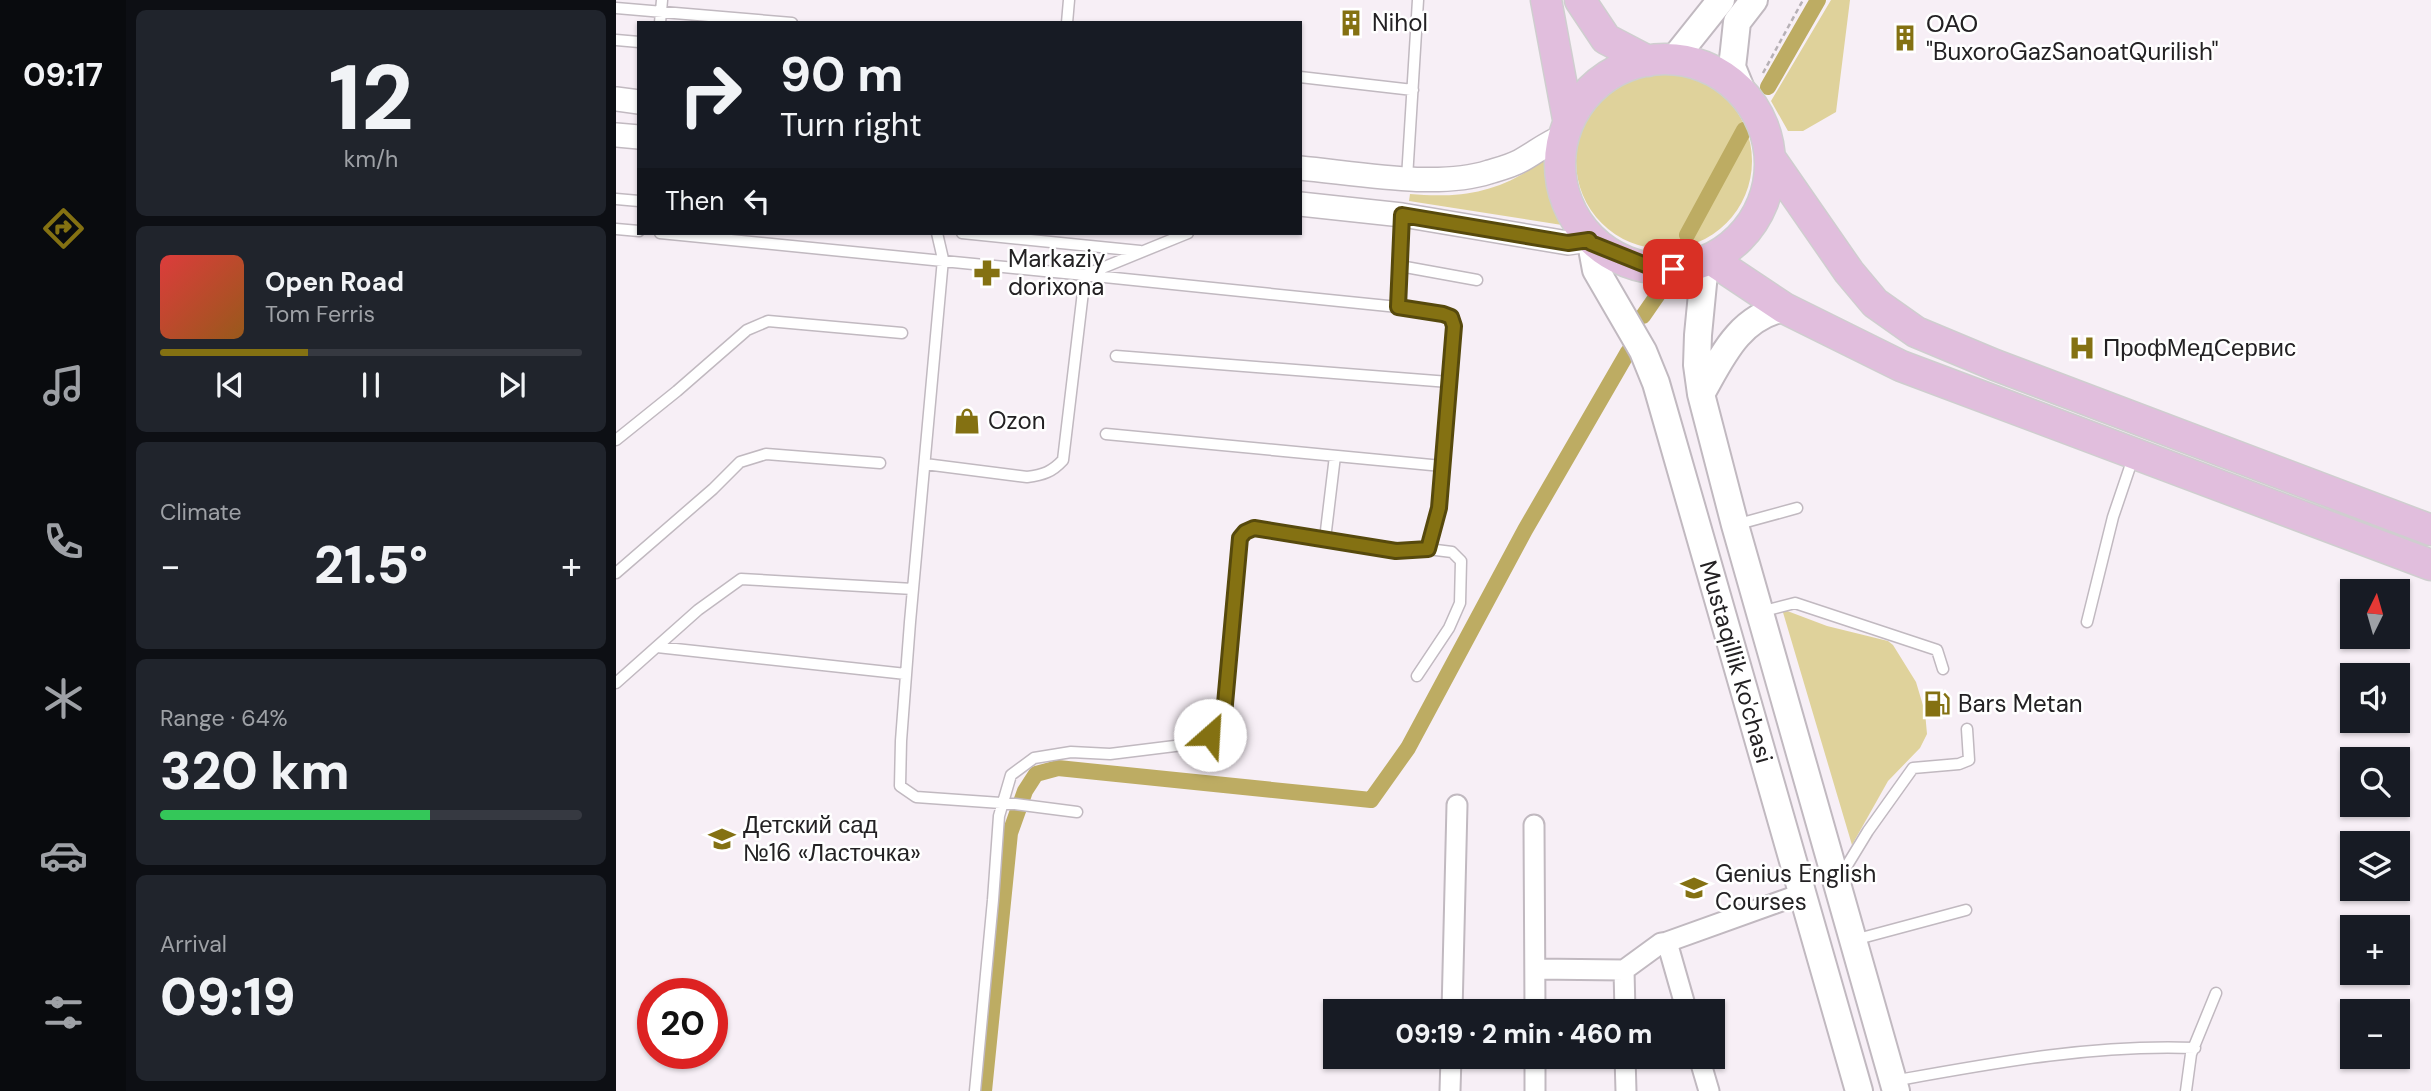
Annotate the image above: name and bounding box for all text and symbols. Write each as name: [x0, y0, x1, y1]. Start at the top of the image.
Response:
place label: Nihol: [1372, 7, 1428, 38]
building icon: Nihol: [1336, 8, 1366, 38]
place label: ОАО "BuxoroGazSanoatQurilish": [1926, 8, 2219, 67]
building icon: ОАО "BuxoroGazSanoatQurilish": [1890, 23, 1920, 53]
text: 12: [328, 39, 414, 157]
text: 90 m: [780, 42, 903, 106]
icon: right: [665, 49, 756, 140]
text: 09:17: [23, 54, 103, 96]
text: Turn right: [780, 104, 922, 146]
text: km/h: [344, 144, 398, 174]
icon: left: [738, 182, 776, 220]
text: Then: [665, 184, 724, 218]
icon: directions: [39, 204, 88, 253]
pin: [1643, 239, 1703, 299]
place label: Markaziy dorixona: [1008, 243, 1105, 302]
icon: arrive: [1654, 250, 1692, 288]
pharmacy icon: Markaziy dorixona: [972, 258, 1002, 288]
text: Open Road: [265, 265, 404, 299]
text: Tom Ferris: [265, 299, 375, 329]
place label: ПрофМедСервис: [2103, 332, 2296, 363]
hospital icon: ПрофМедСервис: [2067, 333, 2097, 363]
icon: music: [39, 361, 88, 410]
icon: previous: [211, 366, 249, 404]
icon: pause: [352, 366, 390, 404]
icon: next: [493, 366, 531, 404]
place label: Ozon: [988, 405, 1046, 436]
shop icon: Ozon: [952, 406, 982, 436]
text: Climate: [160, 497, 242, 527]
icon: phone: [39, 517, 88, 566]
text: 21.5°: [314, 531, 428, 599]
text: −: [160, 541, 181, 591]
text: +: [561, 541, 582, 591]
street label: Mustaqillik ko'chasi: [1693, 557, 1780, 767]
north arrow: [2340, 579, 2410, 649]
map controls: [2340, 579, 2410, 1069]
button: sound: [2340, 663, 2410, 733]
icon: climate: [39, 674, 88, 723]
place label: Bars Metan: [1958, 688, 2083, 719]
fuel station icon: Bars Metan: [1922, 689, 1952, 719]
position arrow: [1173, 698, 1247, 772]
text: Range · 64%: [160, 703, 288, 733]
text: 320 km: [160, 737, 350, 805]
button: search: [2340, 747, 2410, 817]
place label: Детский сад №16 «Ласточка»: [743, 809, 921, 868]
school or university icon: Детский сад №16 «Ласточка»: [707, 824, 737, 854]
icon: car: [39, 831, 88, 880]
button: layers: [2340, 831, 2410, 901]
place label: Genius English Courses: [1715, 858, 1876, 917]
school or university icon: Genius English Courses: [1679, 873, 1709, 903]
button: +: [2340, 915, 2410, 985]
text: Arrival: [160, 929, 227, 959]
text: 09:19: [160, 963, 295, 1031]
speed limit sign: 20: [637, 978, 728, 1069]
icon: filters: [39, 988, 88, 1037]
button: −: [2340, 999, 2410, 1069]
text: 09:19 · 2 min · 460 m: [1396, 1017, 1652, 1051]

